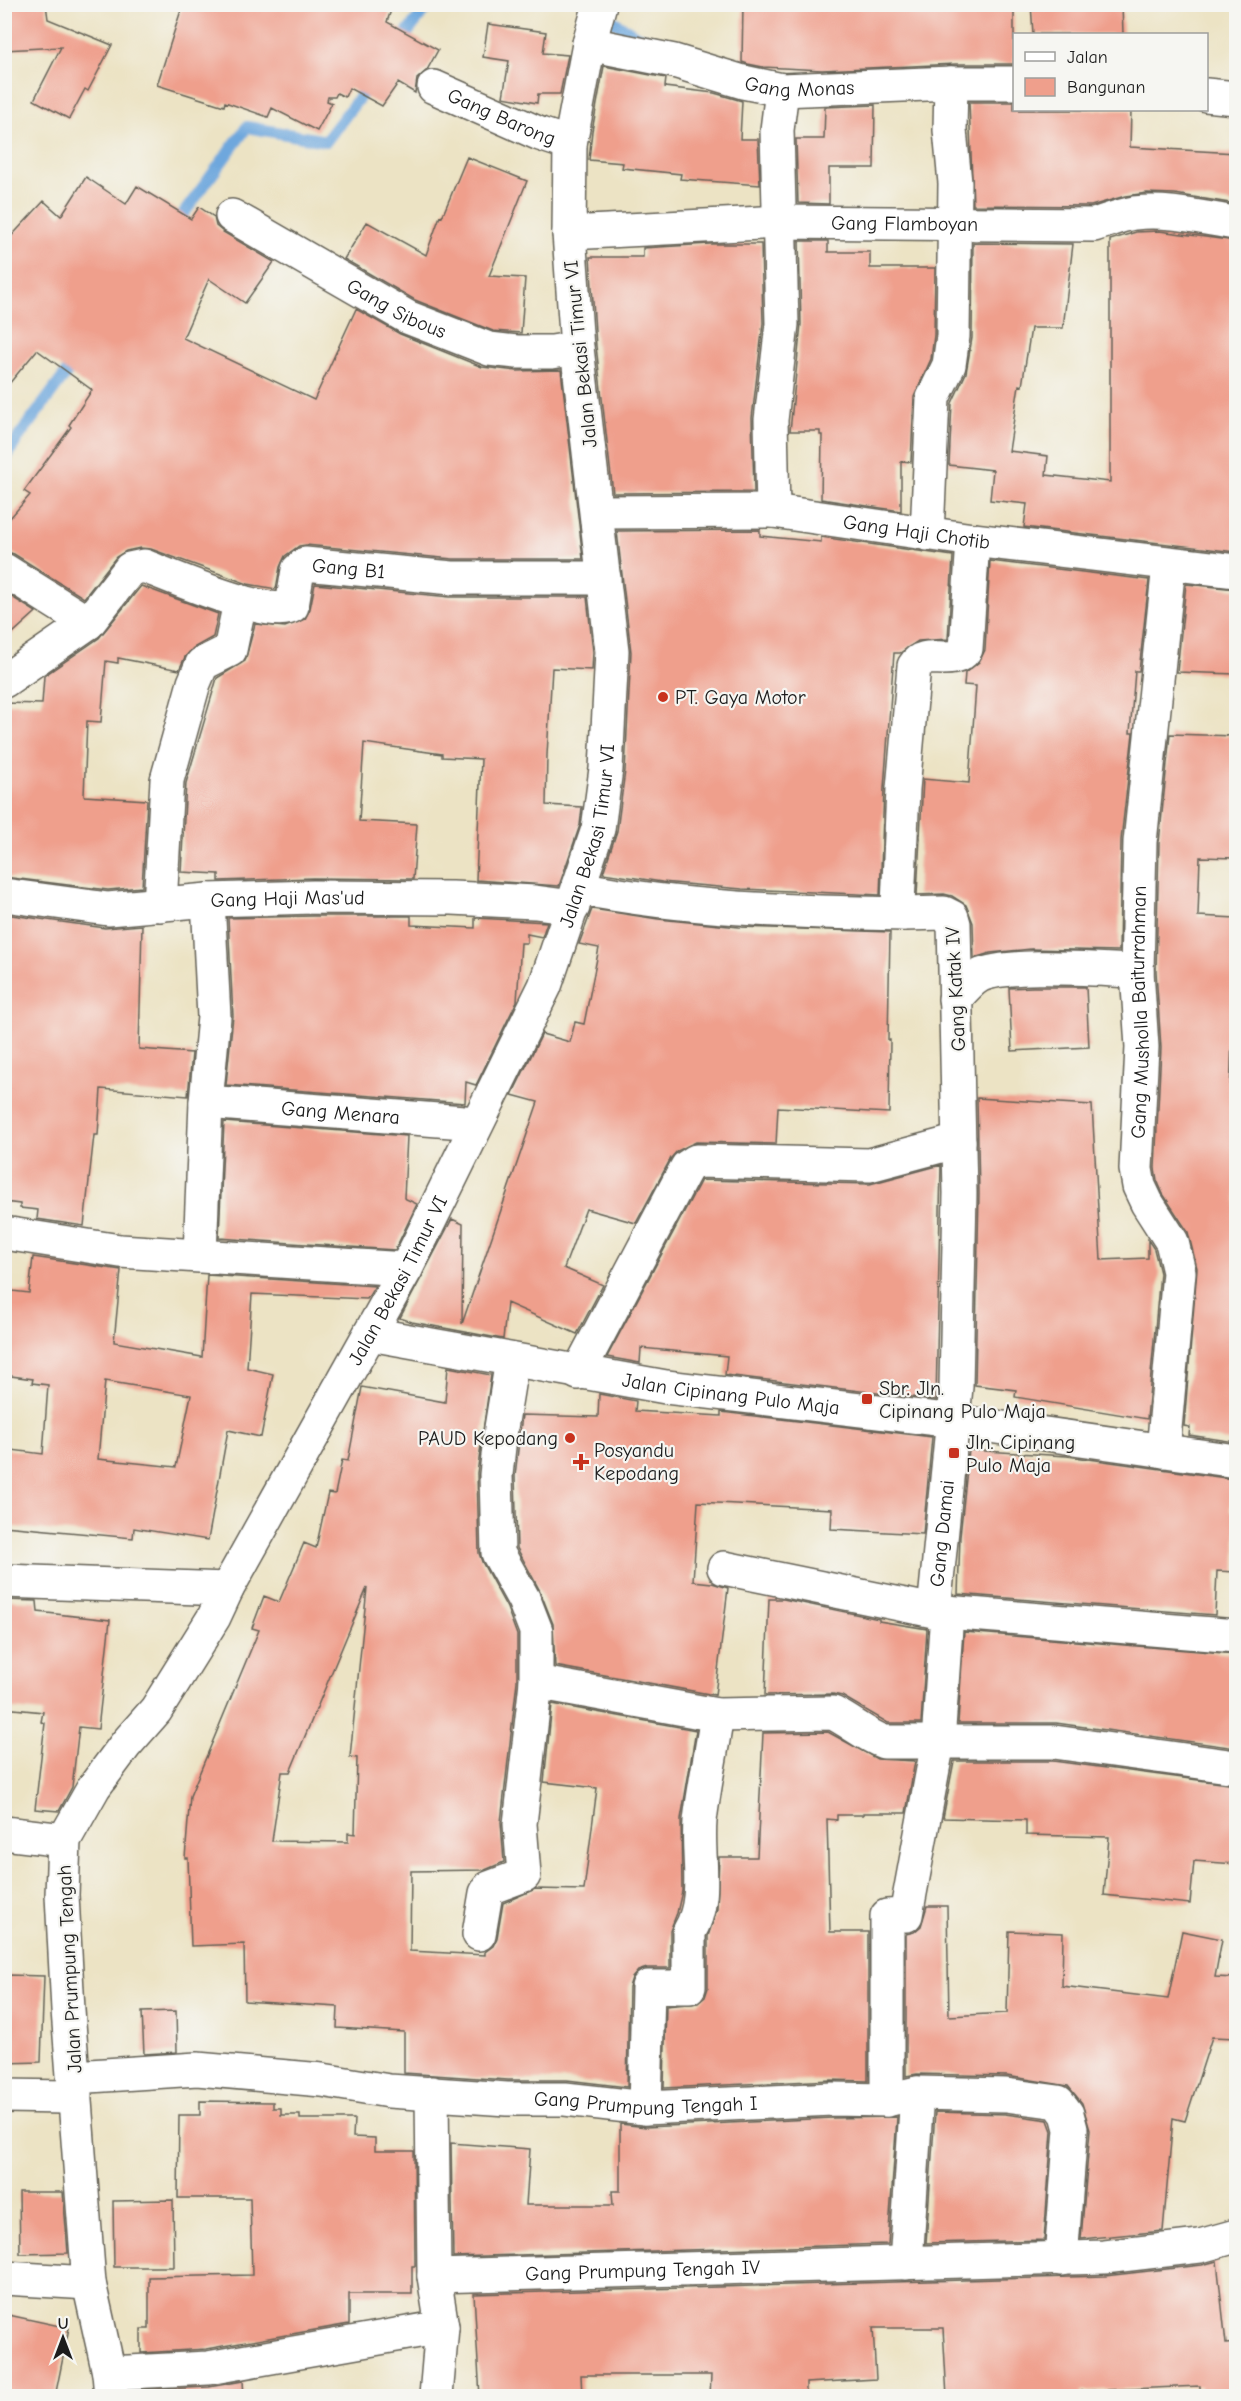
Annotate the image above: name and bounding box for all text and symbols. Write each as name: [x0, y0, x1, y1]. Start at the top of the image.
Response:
legend: [1013, 33, 1208, 111]
text: Jalan: [1067, 47, 1108, 68]
street label: Gang Monas: [743, 72, 855, 102]
text: Bangunan: [1067, 77, 1145, 98]
street label: Gang Barong: [444, 84, 559, 150]
street label: Gang Flamboyan: [831, 211, 978, 236]
street label: Jalan Bekasi Timur VI: [559, 259, 602, 449]
street label: Gang Sibous: [343, 274, 449, 343]
street label: Gang Haji Chotib: [841, 510, 991, 554]
street label: Gang B1: [311, 554, 386, 584]
place label: PT. Gaya Motor: [675, 686, 806, 709]
marker: PT. Gaya Motor: [656, 690, 670, 704]
street label: Jalan Bekasi Timur VI: [555, 743, 619, 930]
street label: Gang Musholla Baiturrahman: [1126, 885, 1154, 1139]
street label: Gang Haji Mas'ud: [210, 886, 365, 912]
street label: Gang Katak IV: [941, 926, 970, 1052]
street label: Gang Menara: [280, 1097, 401, 1129]
street label: Jalan Bekasi Timur VI: [344, 1192, 452, 1369]
street label: Jalan Cipinang Pulo Maja: [620, 1368, 841, 1419]
place label: Sbr. Jln. Cipinang Pulo Maja: [879, 1377, 1046, 1423]
marker: Sbr. Jln. Cipinang Pulo Maja: [860, 1392, 874, 1406]
place label: PAUD Kepodang: [418, 1427, 558, 1450]
marker: PAUD Kepodang: [563, 1431, 577, 1445]
place label: Jln. Cipinang Pulo Maja: [966, 1431, 1075, 1477]
place label: Posyandu Kepodang: [594, 1439, 679, 1485]
marker: Jln. Cipinang Pulo Maja: [947, 1446, 961, 1460]
marker: Posyandu Kepodang: [572, 1453, 590, 1471]
street label: Gang Damai: [925, 1479, 959, 1588]
street label: Jalan Prumpung Tengah: [53, 1864, 86, 2074]
street label: Gang Prumpung Tengah I: [534, 2088, 758, 2120]
street label: Gang Prumpung Tengah IV: [525, 2256, 761, 2285]
north arrow: [33, 2308, 93, 2368]
text: U: [58, 2315, 68, 2333]

